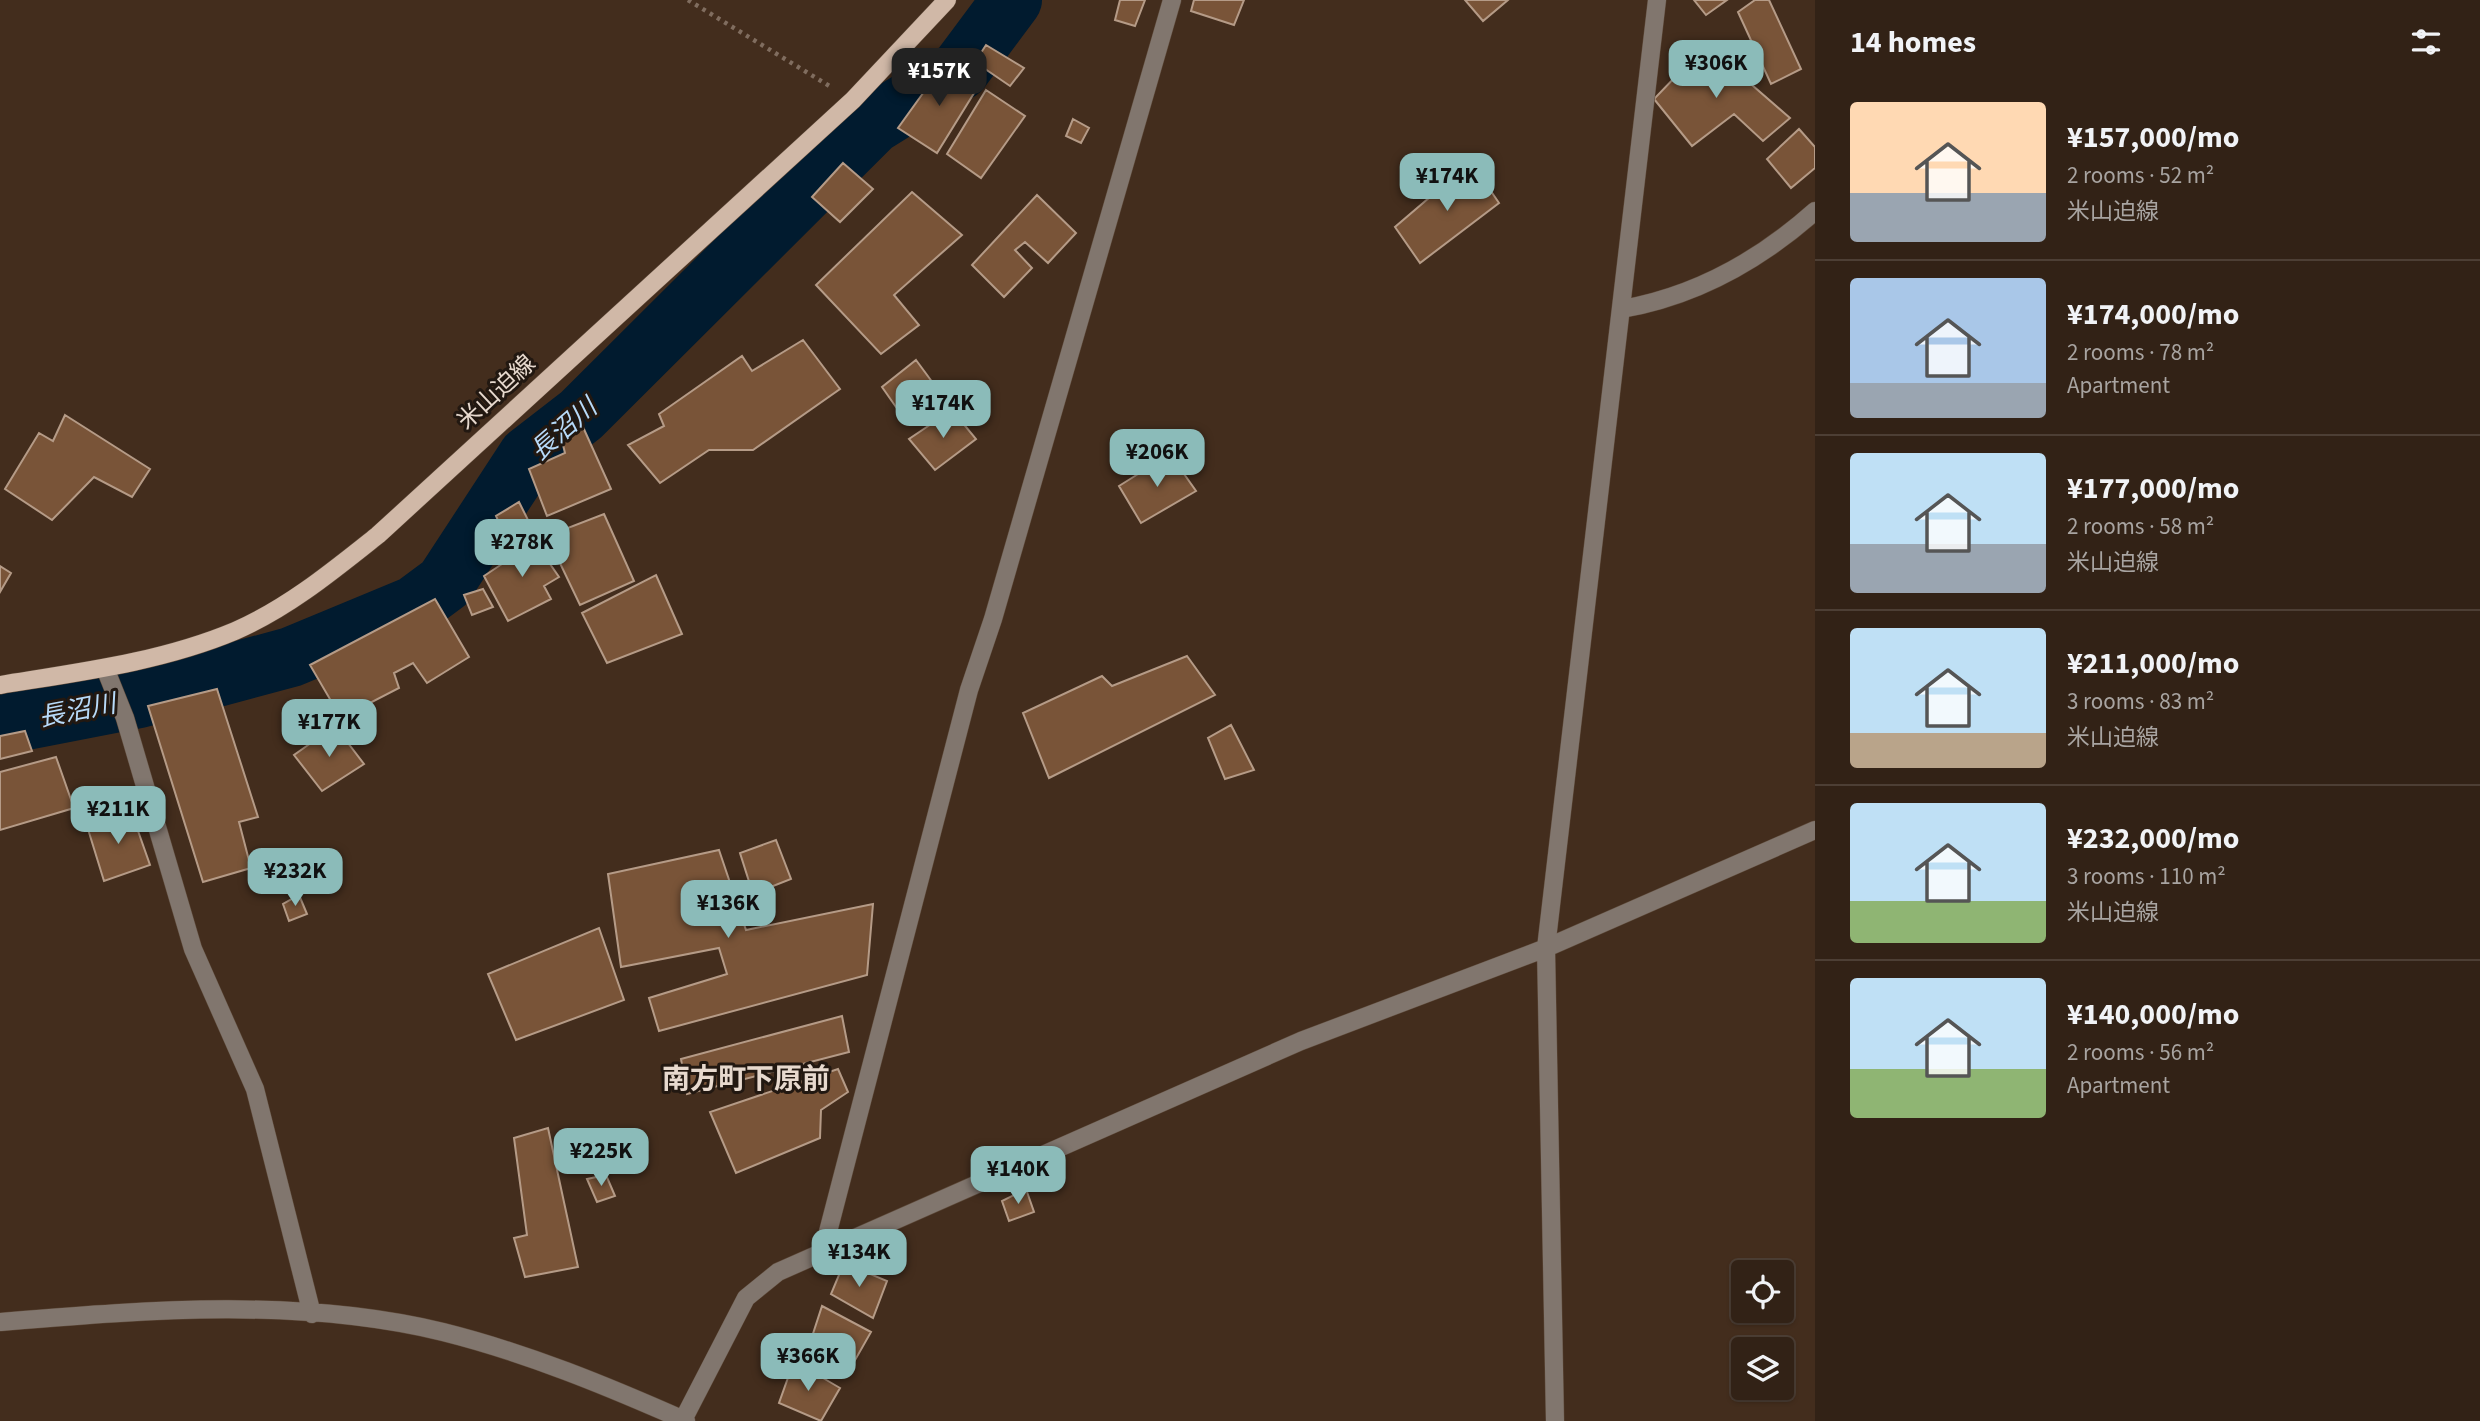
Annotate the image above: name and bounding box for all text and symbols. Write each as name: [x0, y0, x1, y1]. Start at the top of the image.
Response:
text: 14 homes: [1850, 21, 1976, 64]
icon: filters: [2407, 23, 2445, 61]
pin: ¥306K: [1667, 41, 1765, 100]
text: ¥306K: [1685, 46, 1747, 79]
pin: ¥157K: [890, 48, 988, 108]
text: ¥157K: [908, 54, 970, 87]
text: ¥157,000/mo: [2067, 116, 2239, 159]
icon: home: [1906, 130, 1990, 214]
pin: ¥174K: [1398, 154, 1496, 213]
text: ¥174K: [1416, 159, 1478, 192]
text: 2 rooms · 52 m²: [2067, 159, 2214, 192]
text: 米山迫線: [2067, 195, 2159, 228]
text: ¥174,000/mo: [2067, 293, 2239, 336]
icon: home: [1906, 306, 1990, 390]
text: 2 rooms · 78 m²: [2067, 336, 2214, 369]
street label: 米山迫線: [449, 347, 543, 438]
text: Apartment: [2067, 369, 2170, 402]
pin: ¥174K: [894, 380, 992, 440]
text: ¥174K: [912, 386, 974, 419]
water label: 長沼川: [522, 388, 607, 469]
pin: ¥206K: [1108, 430, 1206, 489]
text: ¥206K: [1126, 435, 1188, 468]
text: ¥177,000/mo: [2067, 467, 2239, 510]
icon: home: [1906, 481, 1990, 565]
text: 2 rooms · 58 m²: [2067, 510, 2214, 543]
pin: ¥278K: [473, 520, 571, 579]
text: ¥278K: [491, 525, 553, 558]
text: 米山迫線: [2067, 546, 2159, 579]
text: ¥211,000/mo: [2067, 642, 2239, 685]
icon: home: [1906, 656, 1990, 740]
water label: 長沼川: [35, 684, 122, 736]
text: 3 rooms · 83 m²: [2067, 685, 2214, 718]
pin: ¥177K: [280, 700, 378, 759]
text: ¥177K: [298, 705, 360, 738]
text: 米山迫線: [2067, 721, 2159, 754]
pin: ¥211K: [69, 786, 167, 846]
text: ¥211K: [87, 792, 149, 825]
text: ¥232,000/mo: [2067, 817, 2239, 860]
icon: home: [1906, 831, 1990, 915]
pin: ¥232K: [246, 848, 344, 908]
text: ¥232K: [264, 854, 326, 887]
text: 3 rooms · 110 m²: [2067, 860, 2226, 893]
pin: ¥136K: [679, 880, 777, 940]
text: ¥136K: [697, 886, 759, 919]
text: 米山迫線: [2067, 896, 2159, 929]
text: ¥140,000/mo: [2067, 993, 2239, 1036]
icon: home: [1906, 1006, 1990, 1090]
text: 2 rooms · 56 m²: [2067, 1036, 2214, 1069]
district label: 南方町下原前: [662, 1059, 830, 1099]
text: Apartment: [2067, 1069, 2170, 1102]
pin: ¥225K: [552, 1128, 650, 1188]
text: ¥225K: [570, 1134, 632, 1167]
pin: ¥140K: [969, 1146, 1067, 1206]
text: ¥140K: [987, 1152, 1049, 1185]
pin: ¥134K: [810, 1230, 908, 1289]
text: ¥134K: [828, 1235, 890, 1268]
map controls: [1731, 1260, 1794, 1400]
button: locate: [1731, 1260, 1794, 1323]
pin: ¥366K: [759, 1334, 857, 1393]
button: layers: [1731, 1337, 1794, 1400]
text: ¥366K: [777, 1339, 839, 1372]

